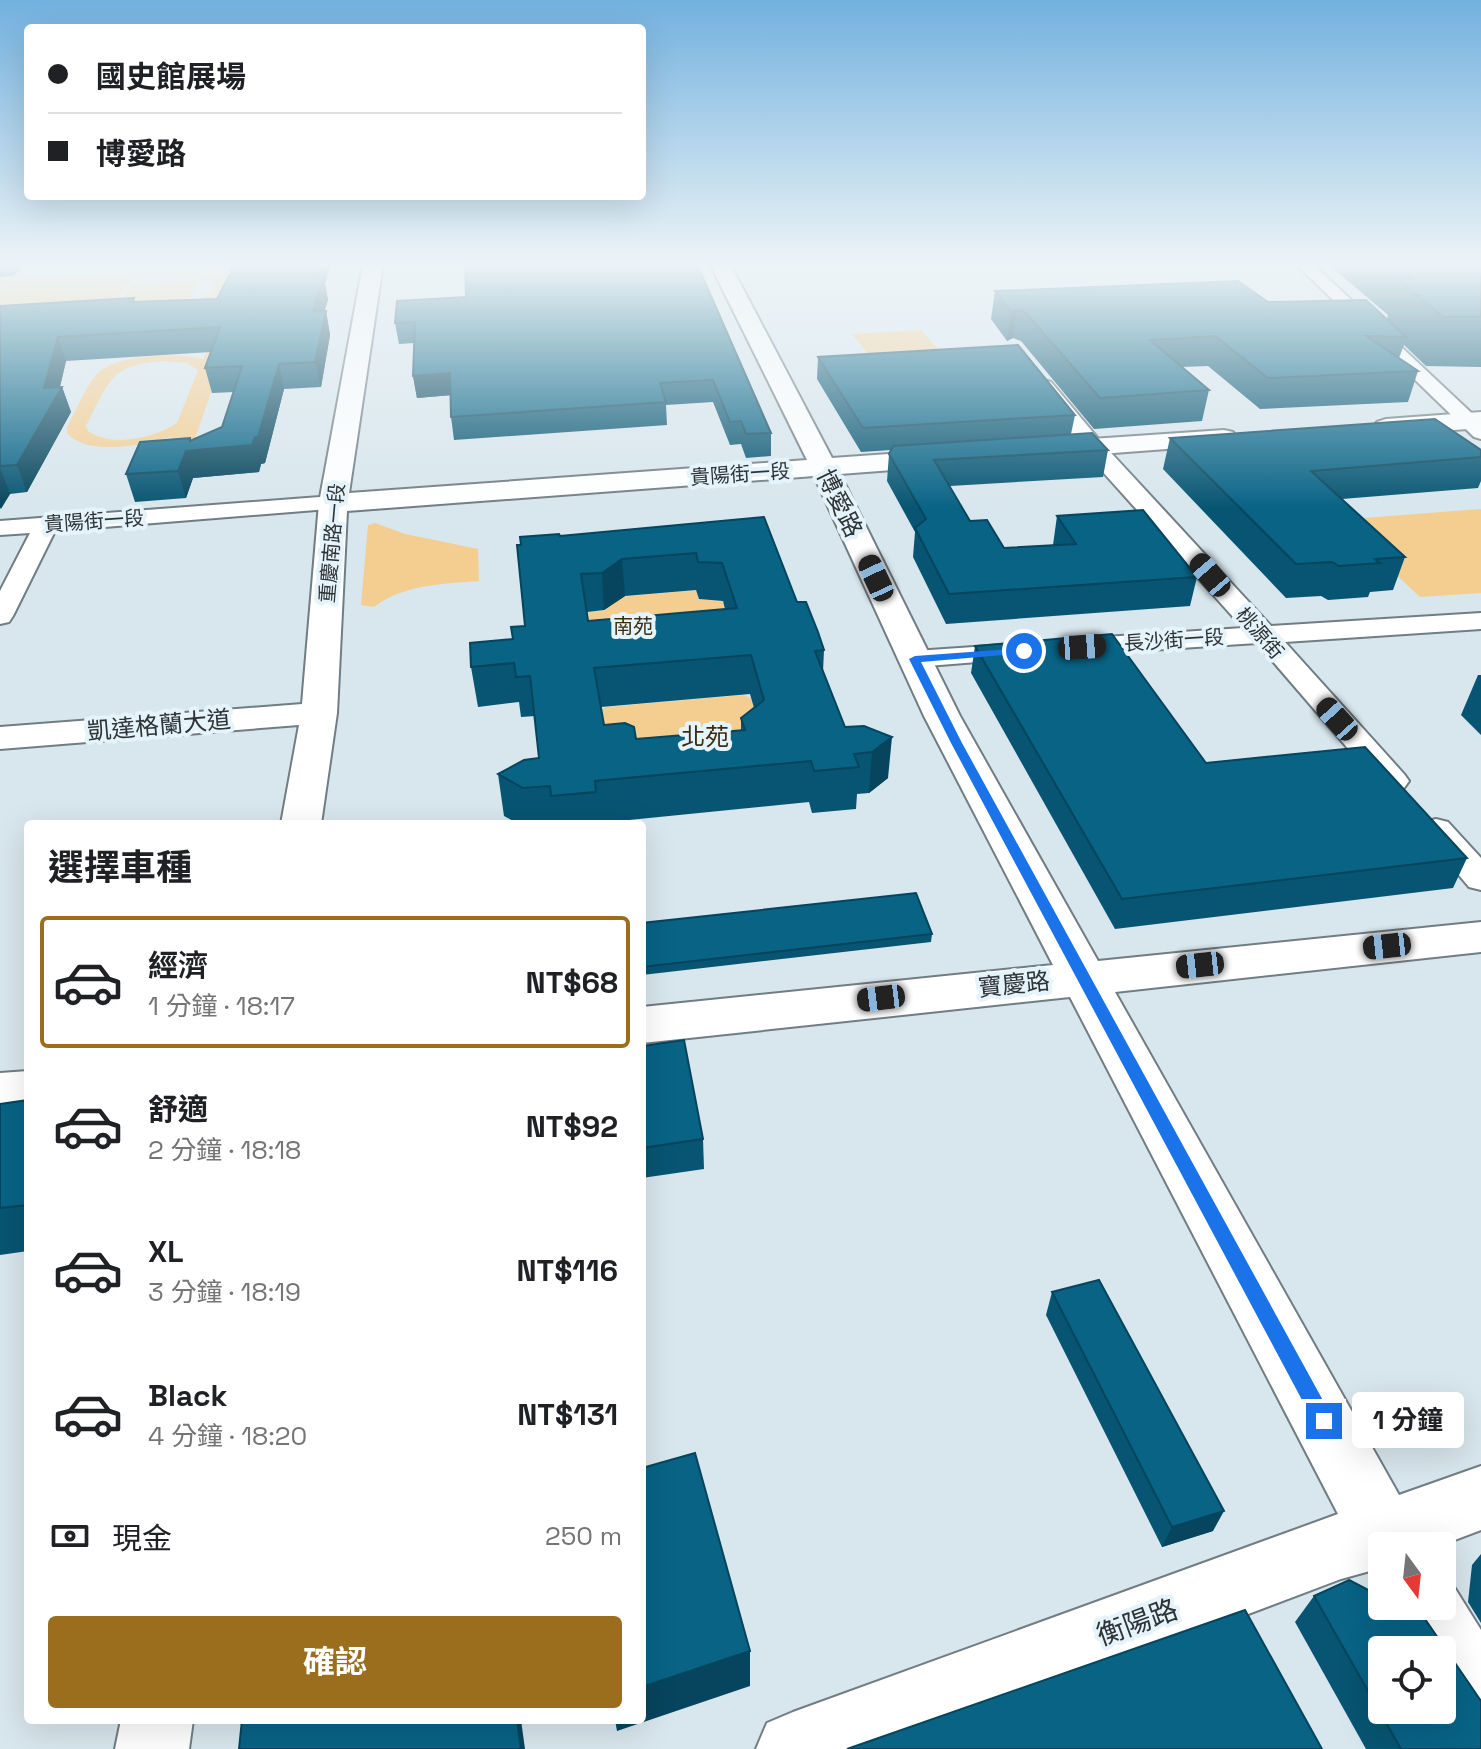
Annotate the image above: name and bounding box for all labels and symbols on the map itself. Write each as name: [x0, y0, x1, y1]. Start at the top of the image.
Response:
street label: 貴陽街一段: [689, 458, 791, 490]
street label: 博愛路: [810, 464, 870, 542]
street label: 重慶南路一段: [314, 482, 350, 604]
street label: 貴陽街一段: [43, 505, 145, 537]
car: [1185, 549, 1235, 601]
car: [855, 551, 897, 605]
street label: 桃源街: [1231, 602, 1289, 664]
park label: 南苑: [613, 613, 653, 639]
street label: 長沙街一段: [1123, 624, 1225, 656]
route start: [1006, 633, 1042, 669]
car: [1057, 633, 1107, 661]
car: [1312, 693, 1362, 745]
street label: 凱達格蘭大道: [86, 703, 232, 747]
park label: 北苑: [681, 721, 729, 752]
car: [1362, 932, 1412, 960]
car: [1175, 951, 1225, 979]
street label: 寶慶路: [977, 965, 1051, 1003]
car: [856, 983, 906, 1013]
callout: 1 分鐘: [1352, 1393, 1464, 1449]
route end: [1306, 1403, 1342, 1439]
north arrow: [1368, 1532, 1456, 1620]
street label: 衡陽路: [1091, 1591, 1183, 1653]

